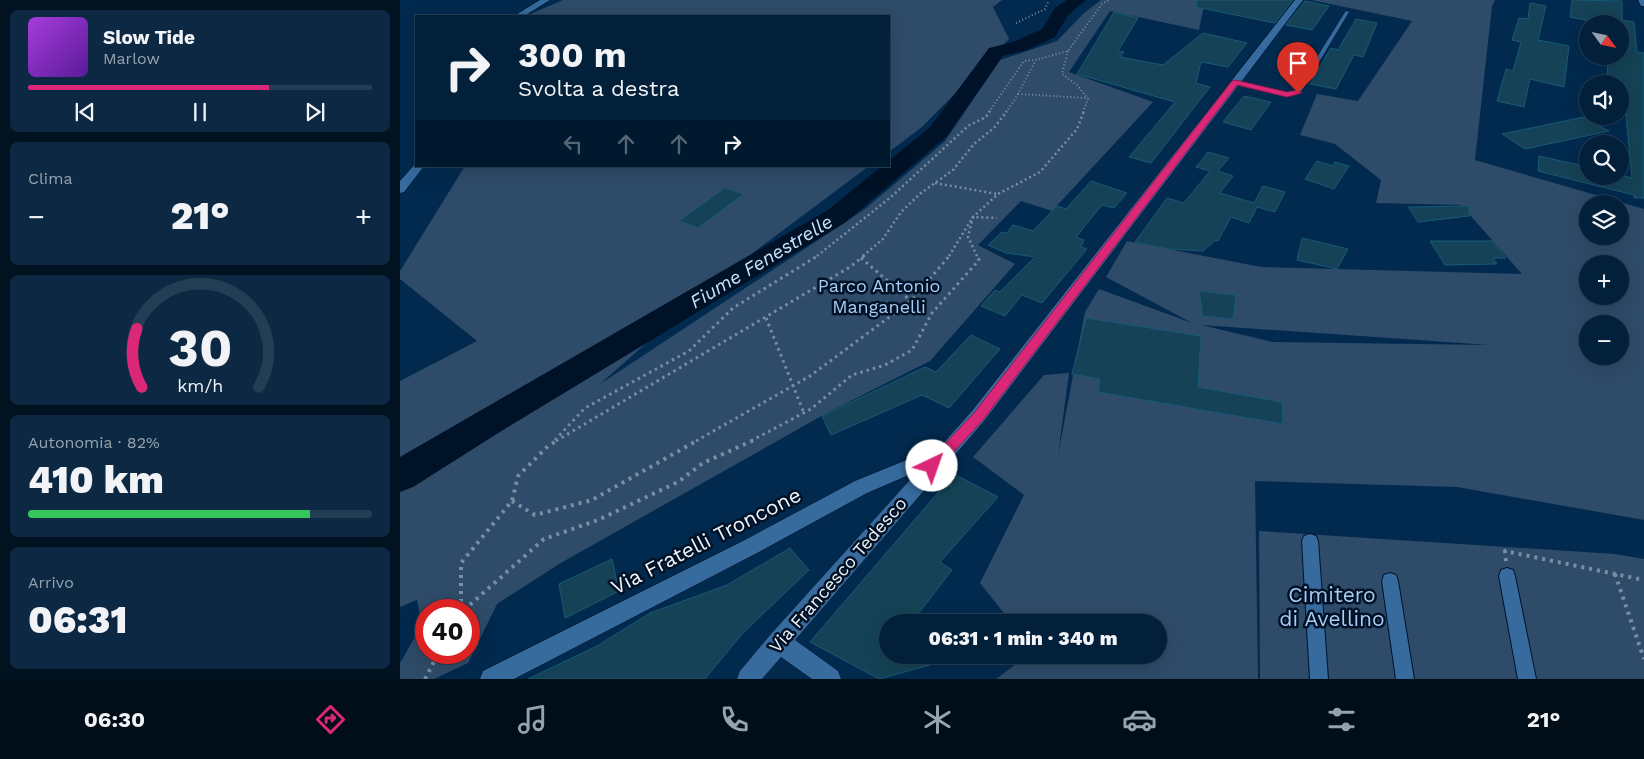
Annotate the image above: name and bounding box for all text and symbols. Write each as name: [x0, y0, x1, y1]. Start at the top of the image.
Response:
north arrow: [1579, 15, 1629, 65]
map controls: [1579, 15, 1629, 365]
text: Slow Tide: [103, 26, 195, 49]
text: 300 m: [518, 34, 627, 76]
icon: right: [435, 35, 500, 100]
pin: [1277, 42, 1319, 93]
text: Marlow: [103, 49, 160, 68]
icon: arrive: [1284, 49, 1312, 77]
button: sound: [1579, 75, 1629, 125]
text: Svolta a destra: [518, 76, 679, 101]
icon: previous: [71, 98, 99, 126]
icon: pause: [186, 98, 214, 126]
icon: next: [301, 98, 329, 126]
icon: left: [559, 130, 587, 158]
icon: ahead: [612, 130, 640, 158]
icon: ahead: [665, 130, 693, 158]
icon: right: [718, 130, 746, 158]
button: search: [1579, 135, 1629, 185]
text: Clima: [28, 169, 72, 188]
text: 21°: [170, 194, 230, 238]
button: layers: [1579, 195, 1629, 245]
text: −: [28, 200, 45, 233]
text: +: [355, 200, 372, 233]
water label: Fiume Fenestrelle: [686, 210, 837, 313]
button: +: [1579, 255, 1629, 305]
park label: Parco Antonio Manganelli: [818, 275, 940, 317]
button: −: [1579, 315, 1629, 365]
text: 30: [168, 318, 232, 379]
text: km/h: [177, 375, 223, 396]
text: Autonomia · 82%: [28, 433, 160, 452]
position arrow: [905, 439, 957, 491]
text: 410 km: [28, 458, 164, 502]
street label: Via Fratelli Troncone: [607, 482, 805, 599]
street label: Via Francesco Tedesco: [764, 493, 911, 657]
text: Arrivo: [28, 573, 74, 592]
park label: Cimitero di Avellino: [1279, 582, 1385, 631]
text: 06:31: [28, 598, 127, 642]
speed limit sign: 40: [415, 599, 480, 664]
text: 06:31 · 1 min · 340 m: [929, 627, 1117, 650]
icon: directions: [313, 702, 348, 737]
icon: music: [515, 702, 550, 737]
icon: phone: [717, 702, 752, 737]
icon: climate: [920, 702, 955, 737]
icon: car: [1122, 702, 1157, 737]
icon: filters: [1324, 702, 1359, 737]
text: 06:30: [84, 707, 145, 732]
text: 21°: [1527, 707, 1560, 732]

